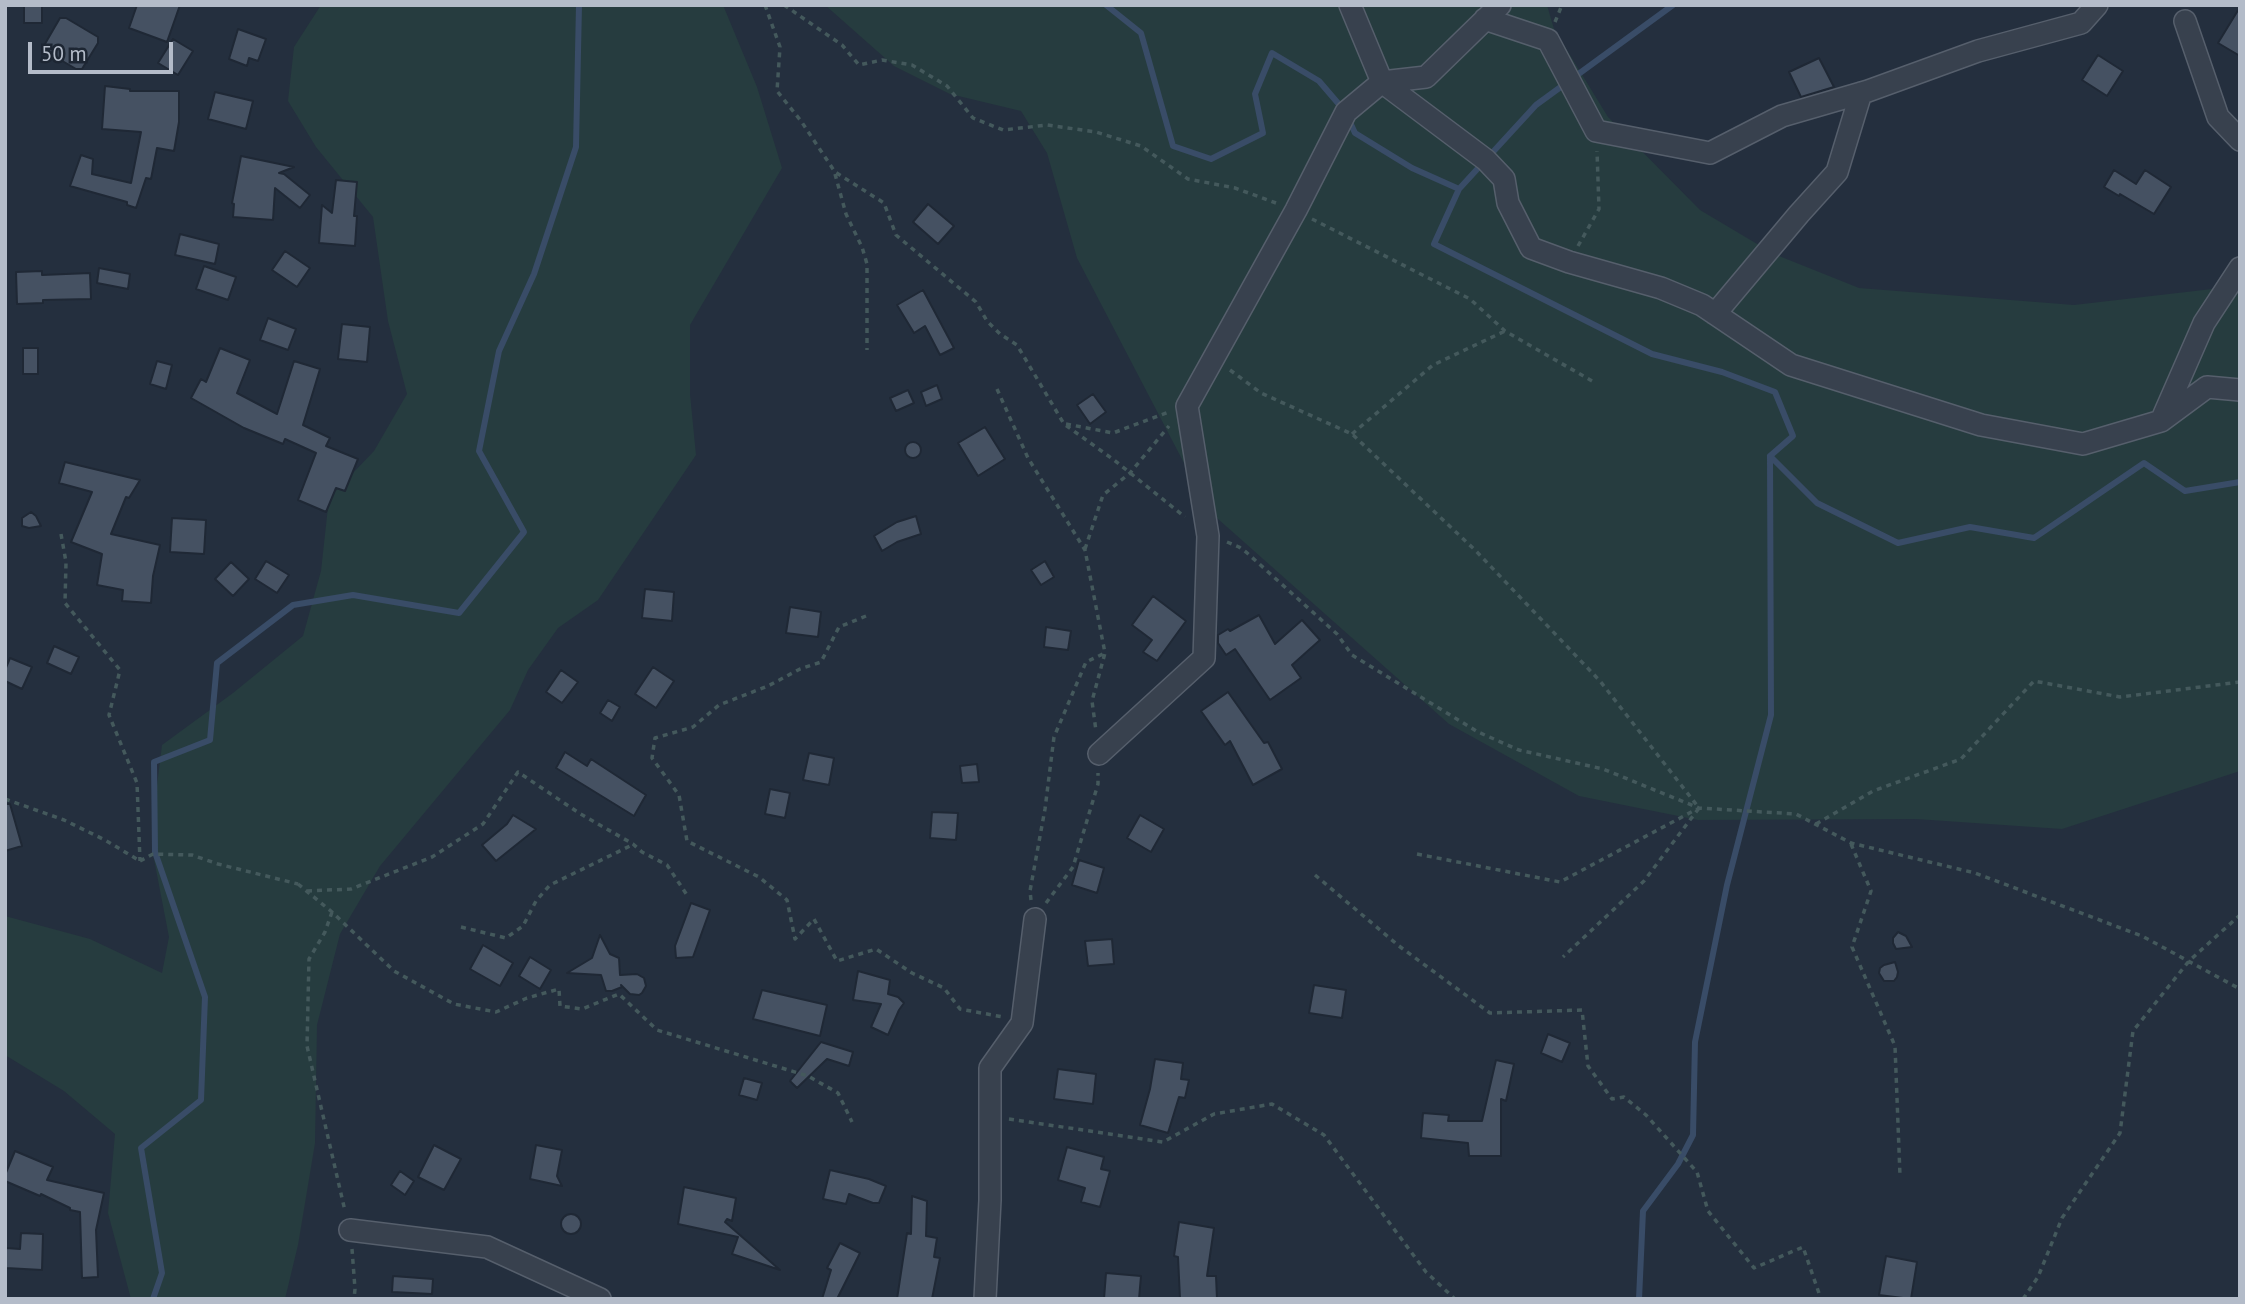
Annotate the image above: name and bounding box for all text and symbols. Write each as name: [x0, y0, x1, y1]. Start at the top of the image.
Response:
scale bar: [32, 28, 177, 72]
text: 50 m: [41, 40, 87, 67]

